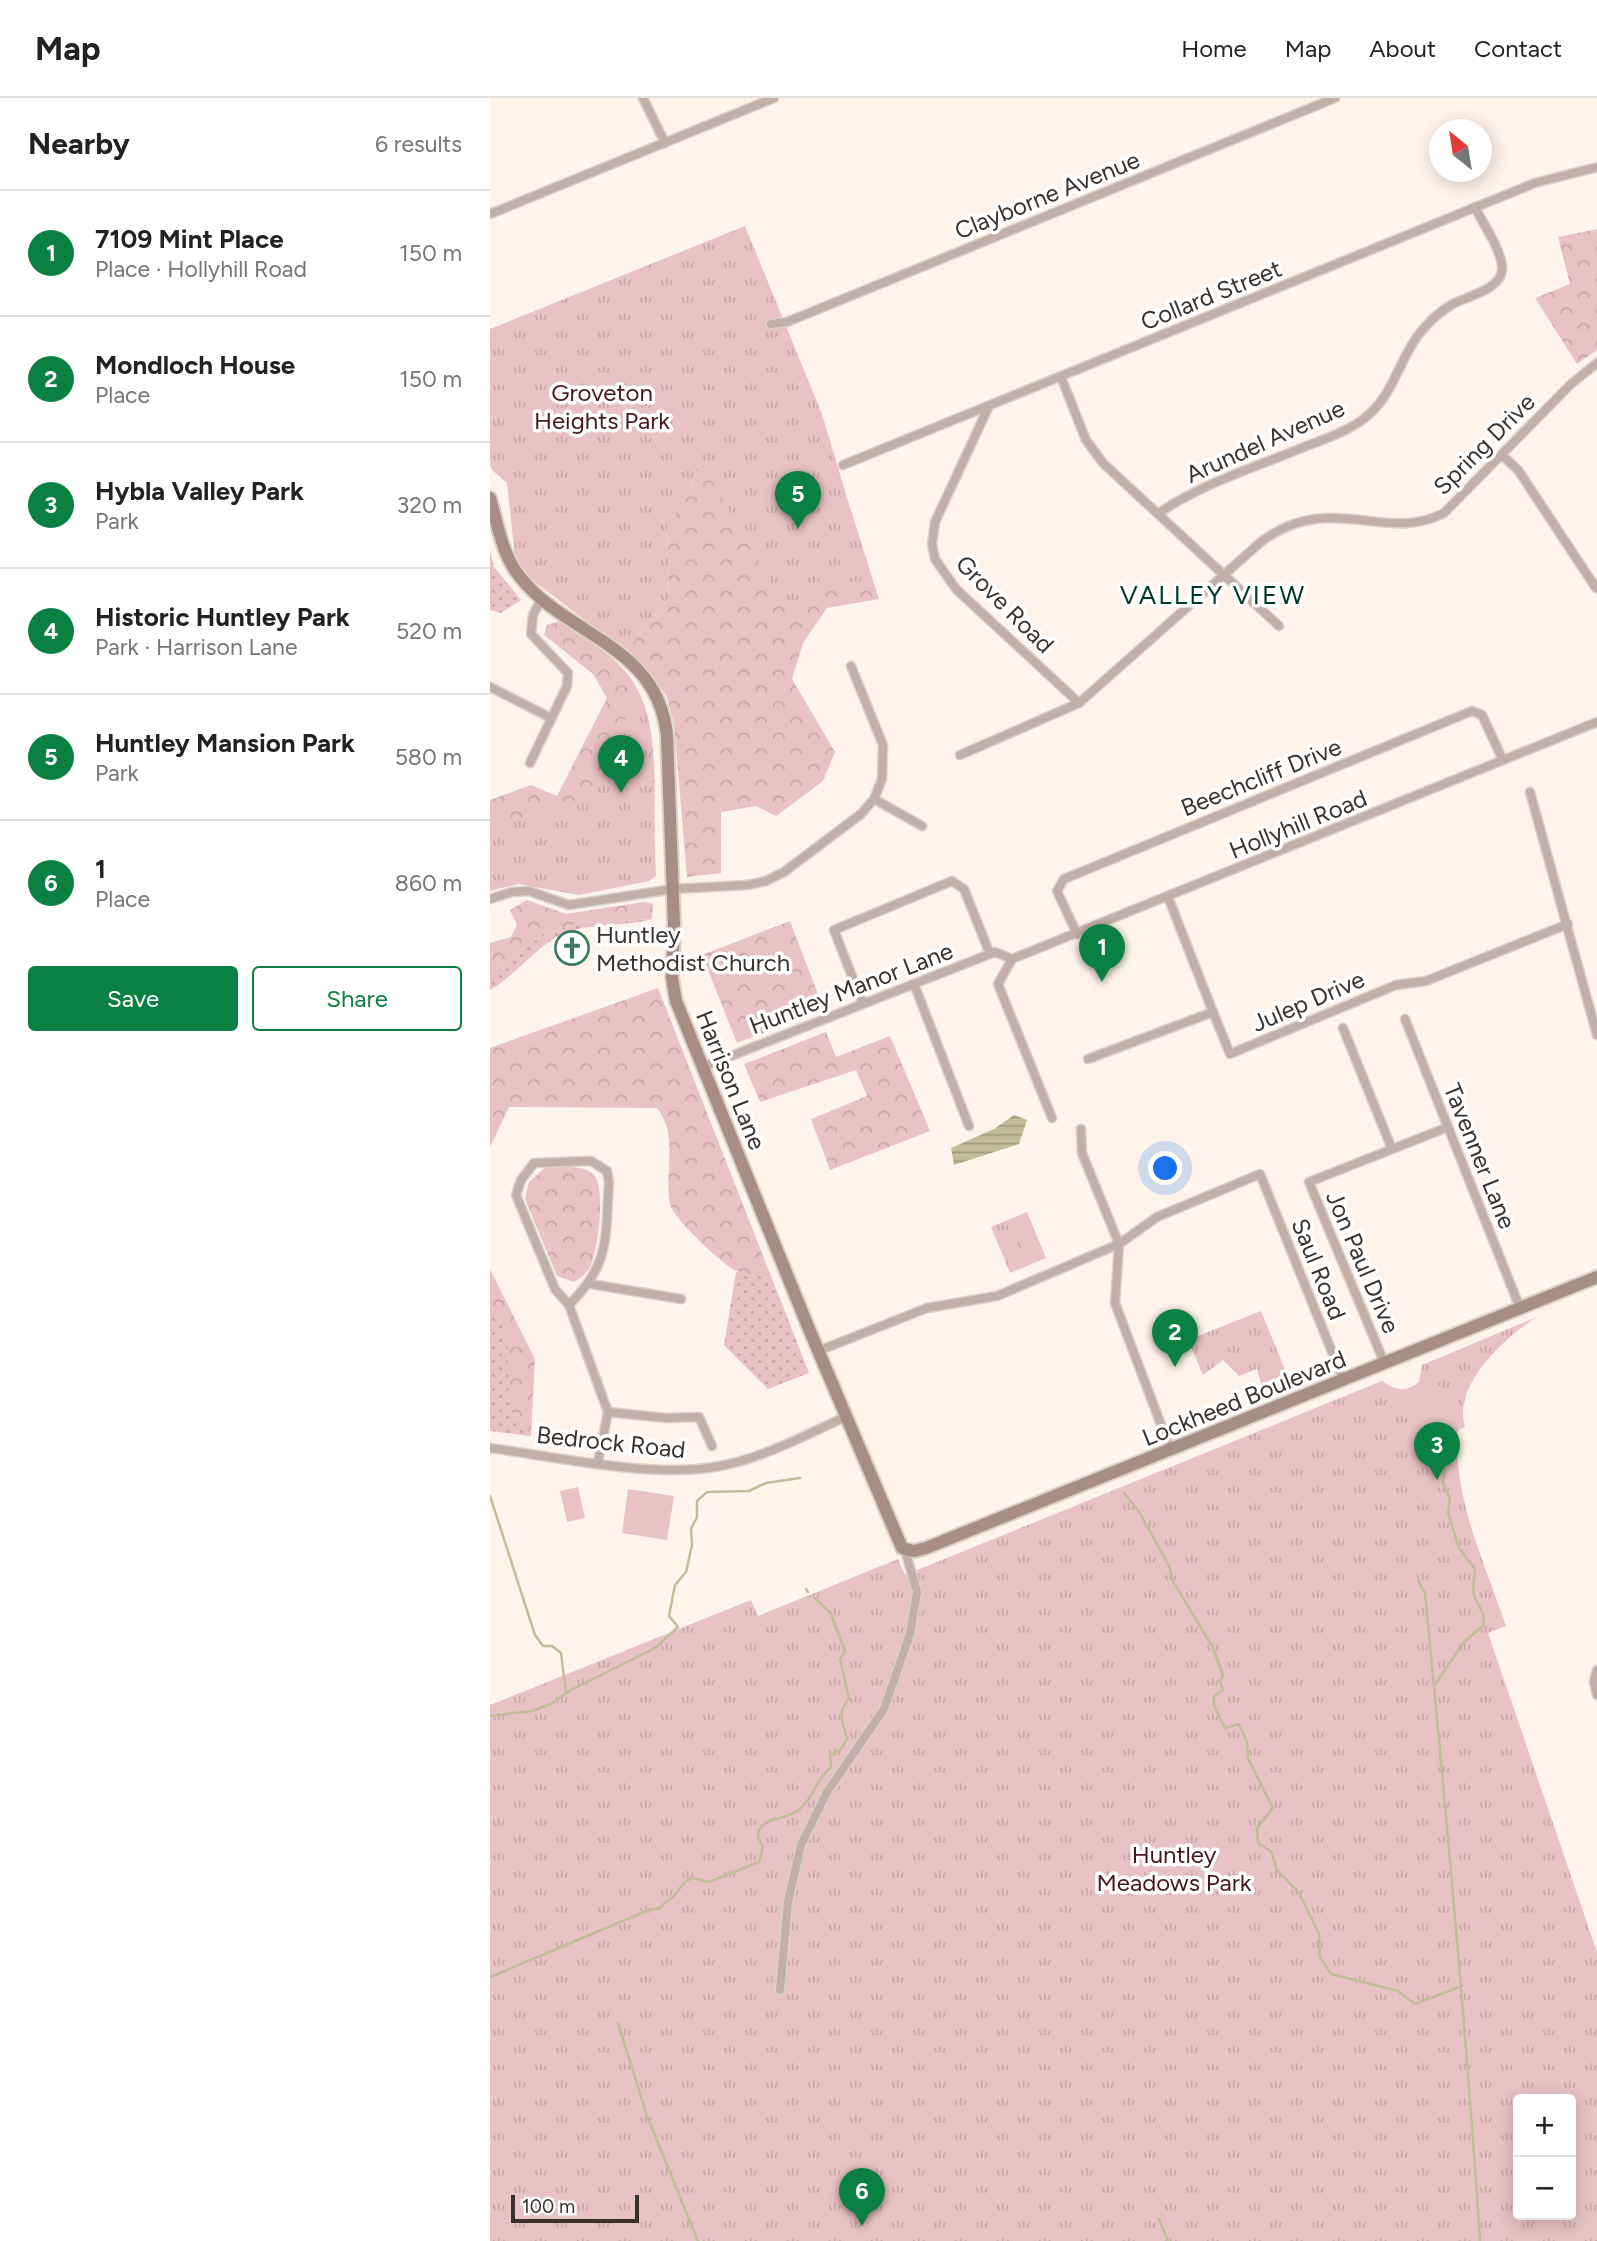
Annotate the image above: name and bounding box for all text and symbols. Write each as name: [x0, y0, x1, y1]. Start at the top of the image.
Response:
text: Map: [35, 29, 101, 68]
text: Home: [1181, 34, 1247, 63]
text: Map: [1285, 34, 1331, 63]
text: About: [1369, 34, 1436, 63]
text: Contact: [1474, 34, 1562, 63]
north arrow: [1429, 119, 1492, 182]
text: Nearby: [28, 125, 130, 162]
text: 6 results: [375, 130, 462, 158]
street label: Clayborne Avenue: [950, 145, 1144, 245]
text: 7109 Mint Place: [95, 223, 284, 255]
text: 1: [46, 239, 56, 267]
text: 150 m: [399, 239, 462, 267]
street label: Collard Street: [1136, 254, 1286, 336]
text: Place · Hollyhill Road: [95, 255, 307, 283]
text: Mondloch House: [95, 349, 295, 381]
text: 2: [44, 365, 58, 393]
text: 150 m: [399, 365, 462, 393]
park label: Groveton Heights Park: [534, 378, 670, 435]
text: Place: [95, 381, 150, 409]
street label: Spring Drive: [1427, 387, 1541, 501]
street label: Arundel Avenue: [1181, 393, 1349, 489]
pin: 5: [775, 471, 821, 529]
text: Hybla Valley Park: [95, 475, 304, 507]
text: 3: [45, 491, 57, 519]
text: 320 m: [397, 491, 462, 519]
text: Park: [95, 507, 139, 535]
street label: Grove Road: [950, 549, 1060, 659]
district label: VALLEY VIEW: [1120, 579, 1306, 611]
text: Historic Huntley Park: [95, 601, 350, 633]
text: 4: [44, 617, 58, 645]
text: 520 m: [396, 617, 462, 645]
text: Park · Harrison Lane: [95, 633, 298, 661]
text: Huntley Mansion Park: [95, 727, 355, 759]
street label: Beechcliff Drive: [1177, 732, 1345, 822]
pin: 4: [598, 735, 644, 793]
text: 5: [44, 743, 58, 771]
text: 580 m: [395, 743, 462, 771]
text: Park: [95, 759, 139, 787]
street label: Hollyhill Road: [1225, 783, 1371, 865]
text: 1: [95, 853, 106, 885]
text: 6: [44, 869, 58, 897]
text: 860 m: [395, 869, 462, 897]
text: Place: [95, 885, 150, 913]
place label: Huntley Methodist Church: [596, 920, 790, 977]
pin: 1: [1079, 924, 1125, 982]
church icon: Huntley Methodist Church: [553, 929, 591, 967]
street label: Huntley Manor Lane: [745, 936, 957, 1040]
street label: Julep Drive: [1247, 964, 1369, 1038]
button: Save: [28, 966, 238, 1031]
button: Share: [252, 966, 462, 1031]
street label: Harrison Lane: [690, 1006, 772, 1154]
street label: Tavenner Lane: [1438, 1079, 1522, 1233]
your location: [1148, 1151, 1182, 1185]
street label: Jon Paul Drive: [1320, 1187, 1406, 1337]
street label: Saul Road: [1286, 1214, 1352, 1324]
pin: 2: [1152, 1309, 1198, 1367]
street label: Lockheed Boulevard: [1138, 1344, 1350, 1452]
street label: Bedrock Road: [535, 1420, 687, 1464]
pin: 3: [1414, 1422, 1460, 1480]
park label: Huntley Meadows Park: [1097, 1840, 1252, 1897]
map controls: [1513, 2094, 1576, 2220]
button: +: [1513, 2094, 1576, 2157]
button: −: [1513, 2157, 1576, 2220]
pin: 6: [839, 2168, 885, 2226]
scale bar: [511, 2192, 639, 2224]
text: 100 m: [522, 2195, 575, 2218]

